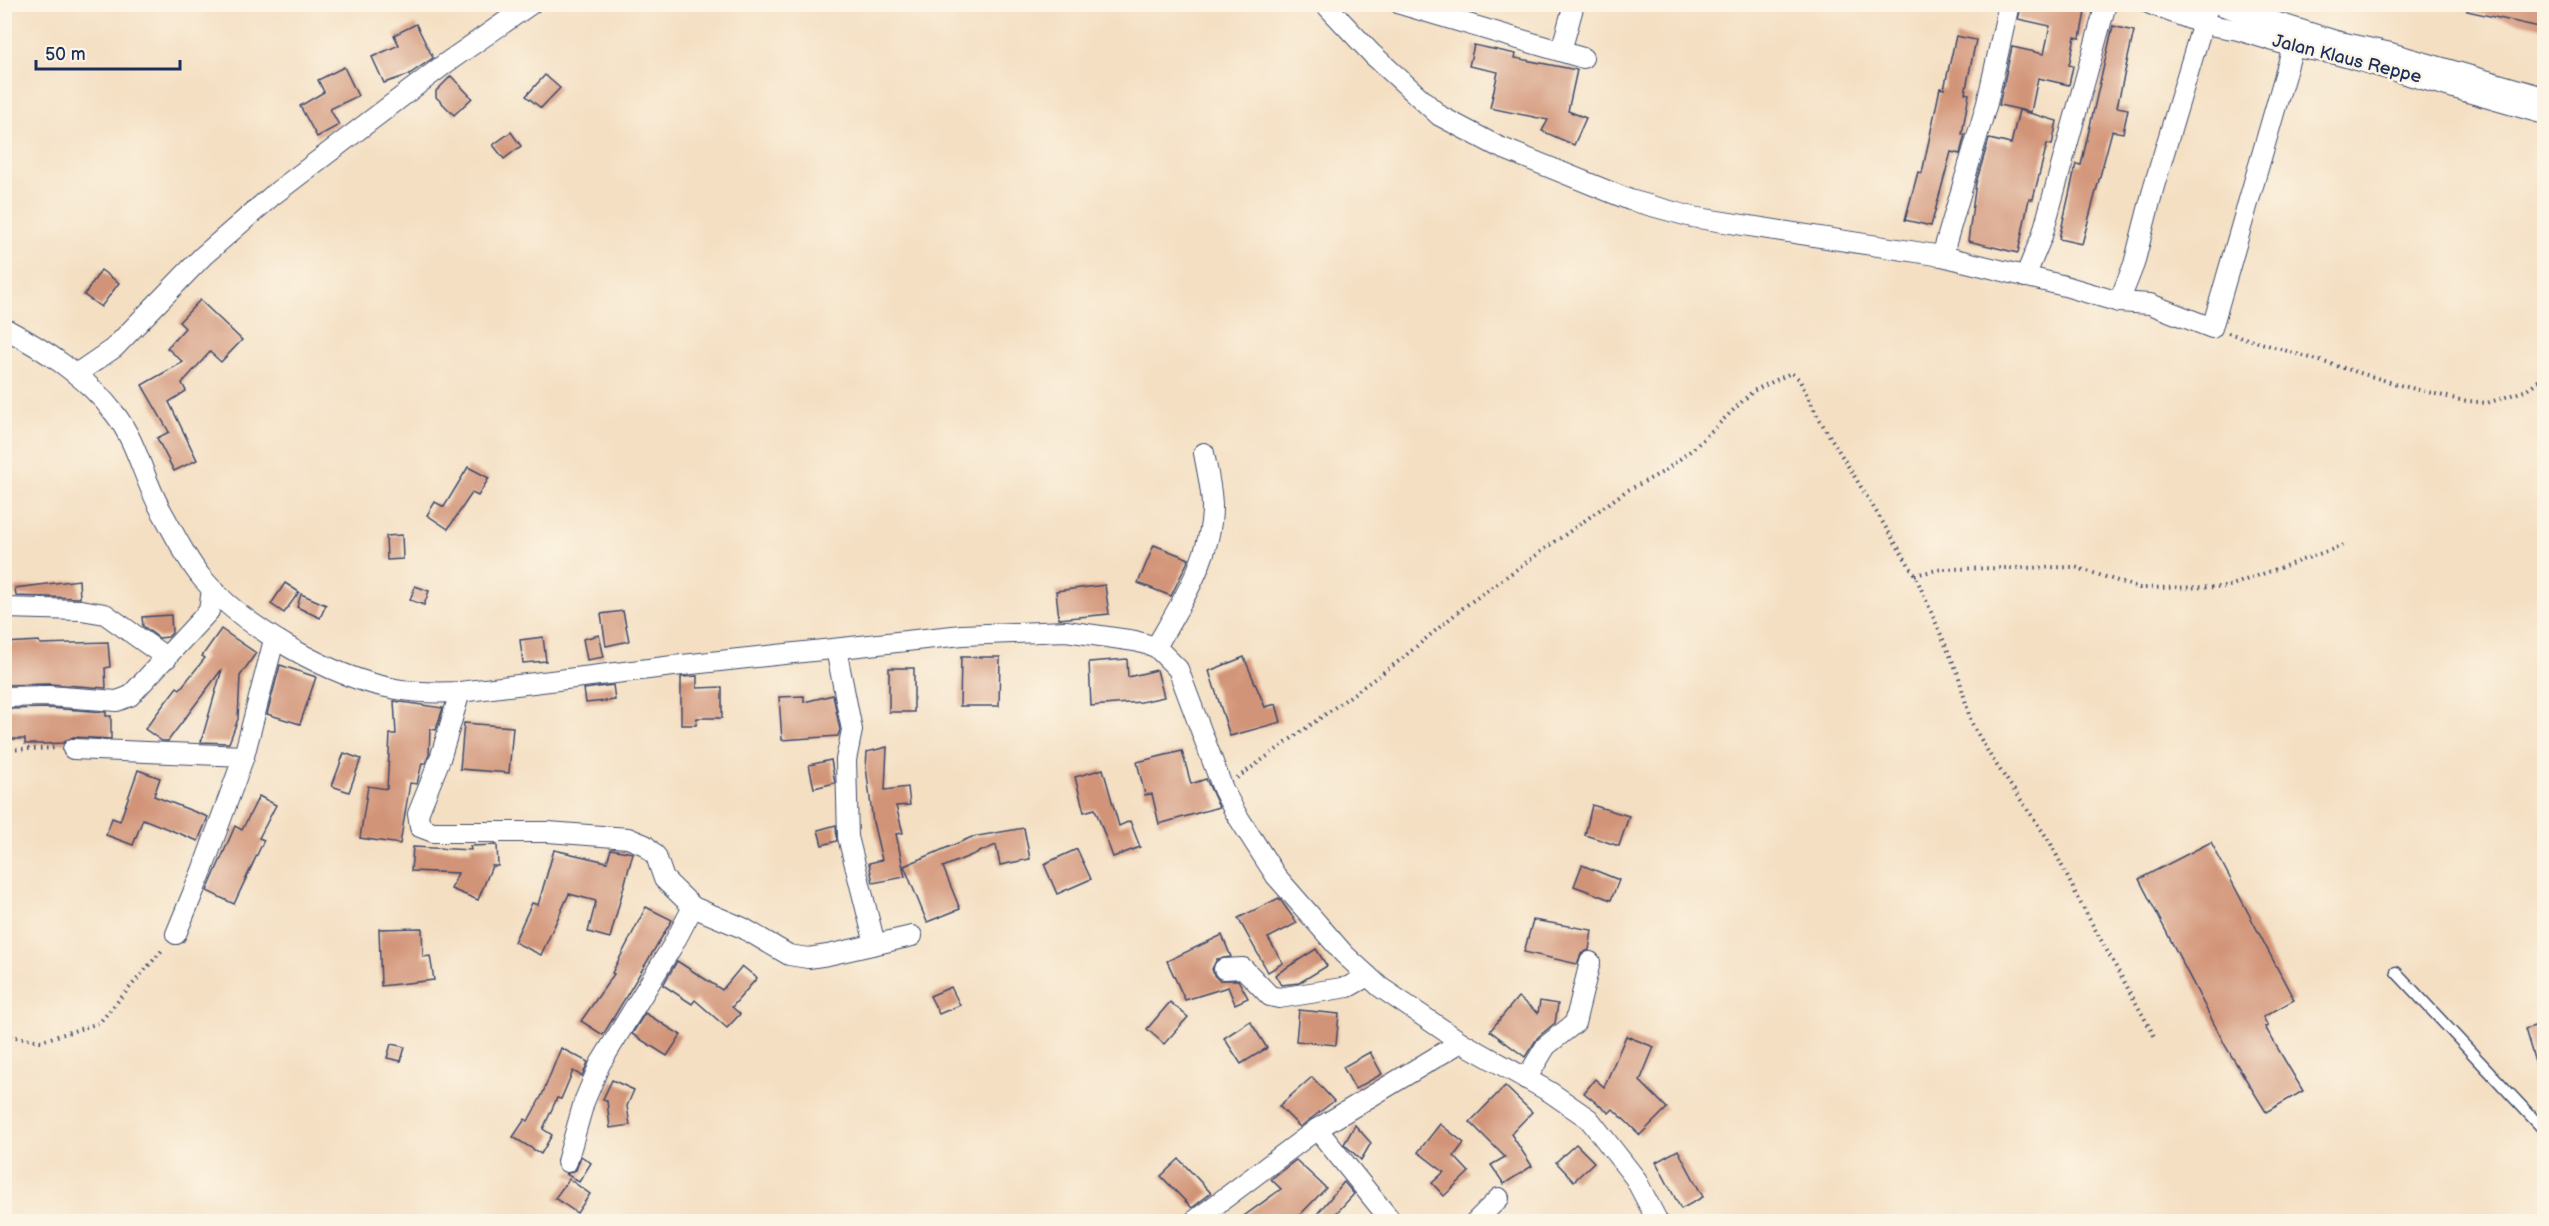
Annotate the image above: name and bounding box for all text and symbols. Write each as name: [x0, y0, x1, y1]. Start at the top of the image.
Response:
street label: Jalan Klaus Reppe: [2270, 30, 2424, 88]
scale bar: [36, 33, 180, 71]
text: 50 m: [45, 44, 86, 65]

